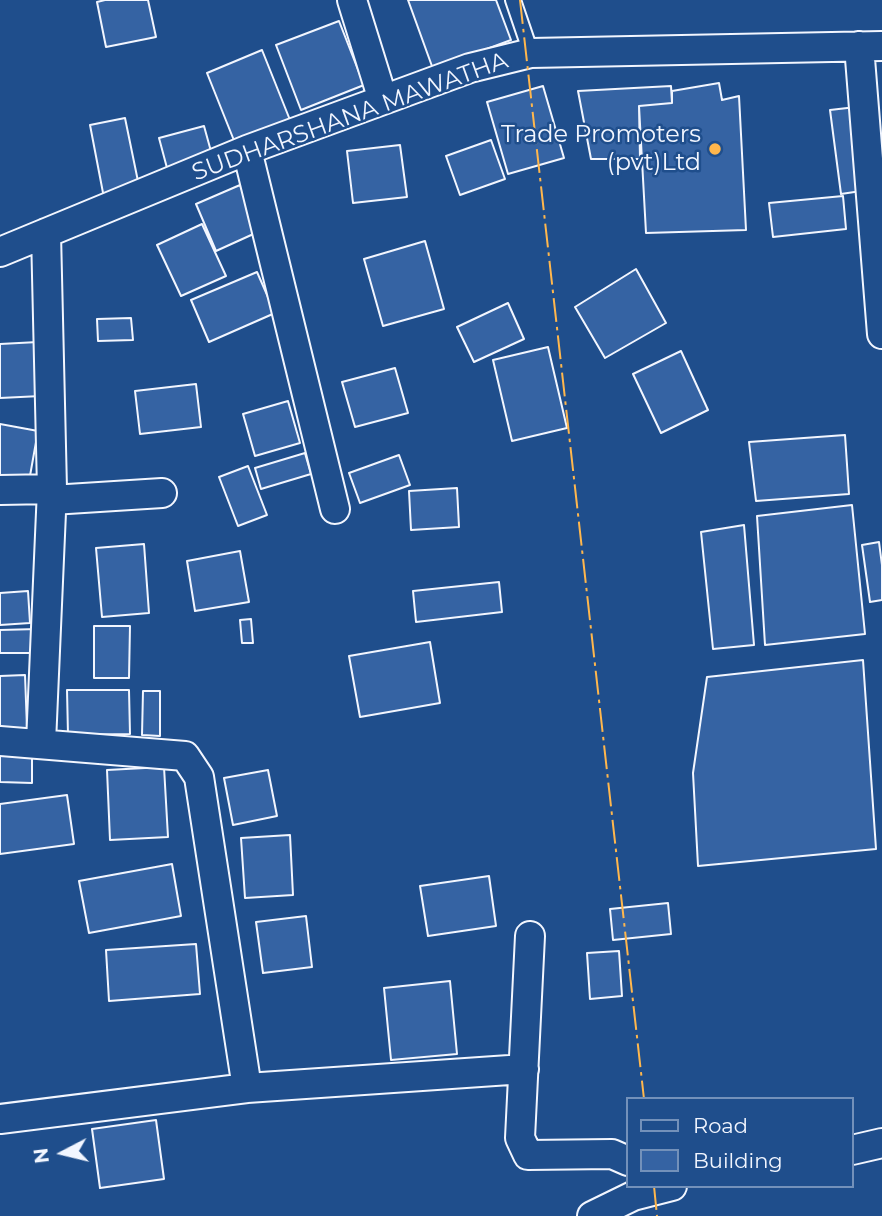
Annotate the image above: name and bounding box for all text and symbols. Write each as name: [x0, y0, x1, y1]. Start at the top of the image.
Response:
street label: SUDHARSHANA MAWATHA: [188, 46, 512, 188]
place label: Trade Promoters (pvt)Ltd: [501, 121, 701, 177]
marker: Trade Promoters (pvt)Ltd: [707, 141, 723, 157]
legend: [626, 1097, 854, 1188]
text: Road: [693, 1113, 748, 1138]
north arrow: [28, 1118, 98, 1188]
text: N: [29, 1147, 54, 1165]
text: Building: [693, 1148, 783, 1173]

